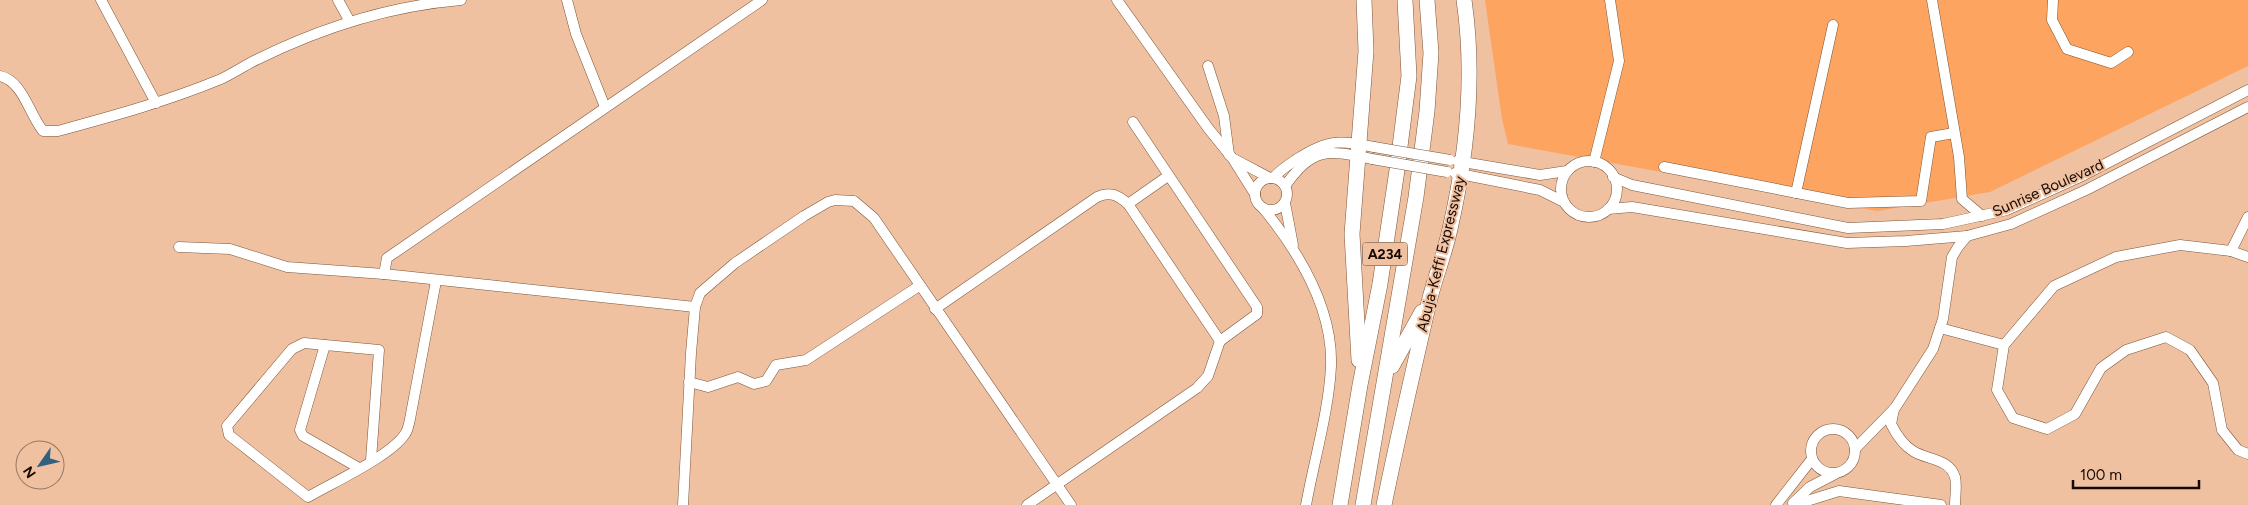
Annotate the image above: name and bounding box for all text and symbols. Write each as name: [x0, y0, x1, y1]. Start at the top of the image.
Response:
street label: Sunrise Boulevard: [1990, 155, 2106, 221]
street label: Abuja-Keffi Expressway: [1413, 174, 1469, 334]
road number: A234: [1362, 242, 1408, 266]
north arrow: [15, 440, 65, 490]
scale bar: [2073, 458, 2199, 490]
text: N: [20, 463, 40, 481]
text: 100 m: [2080, 466, 2122, 484]

